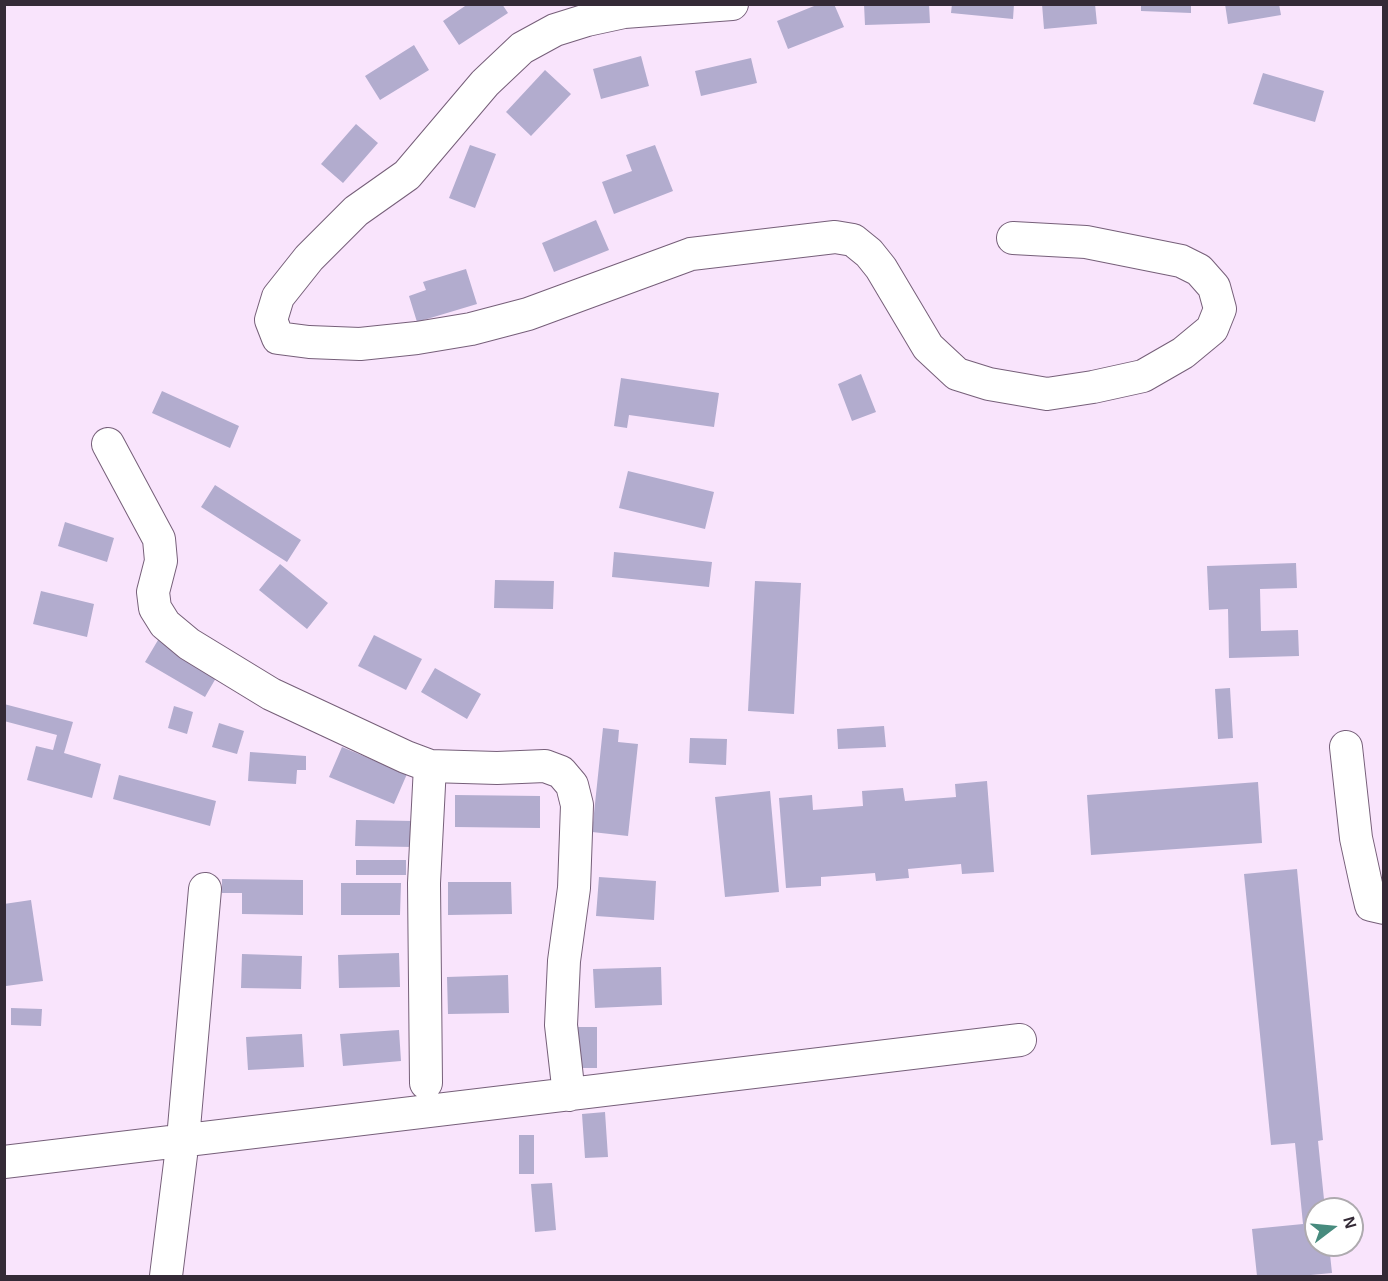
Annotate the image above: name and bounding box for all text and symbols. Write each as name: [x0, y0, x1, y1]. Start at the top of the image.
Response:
north arrow: [1304, 1197, 1364, 1257]
text: N: [1340, 1215, 1360, 1230]

